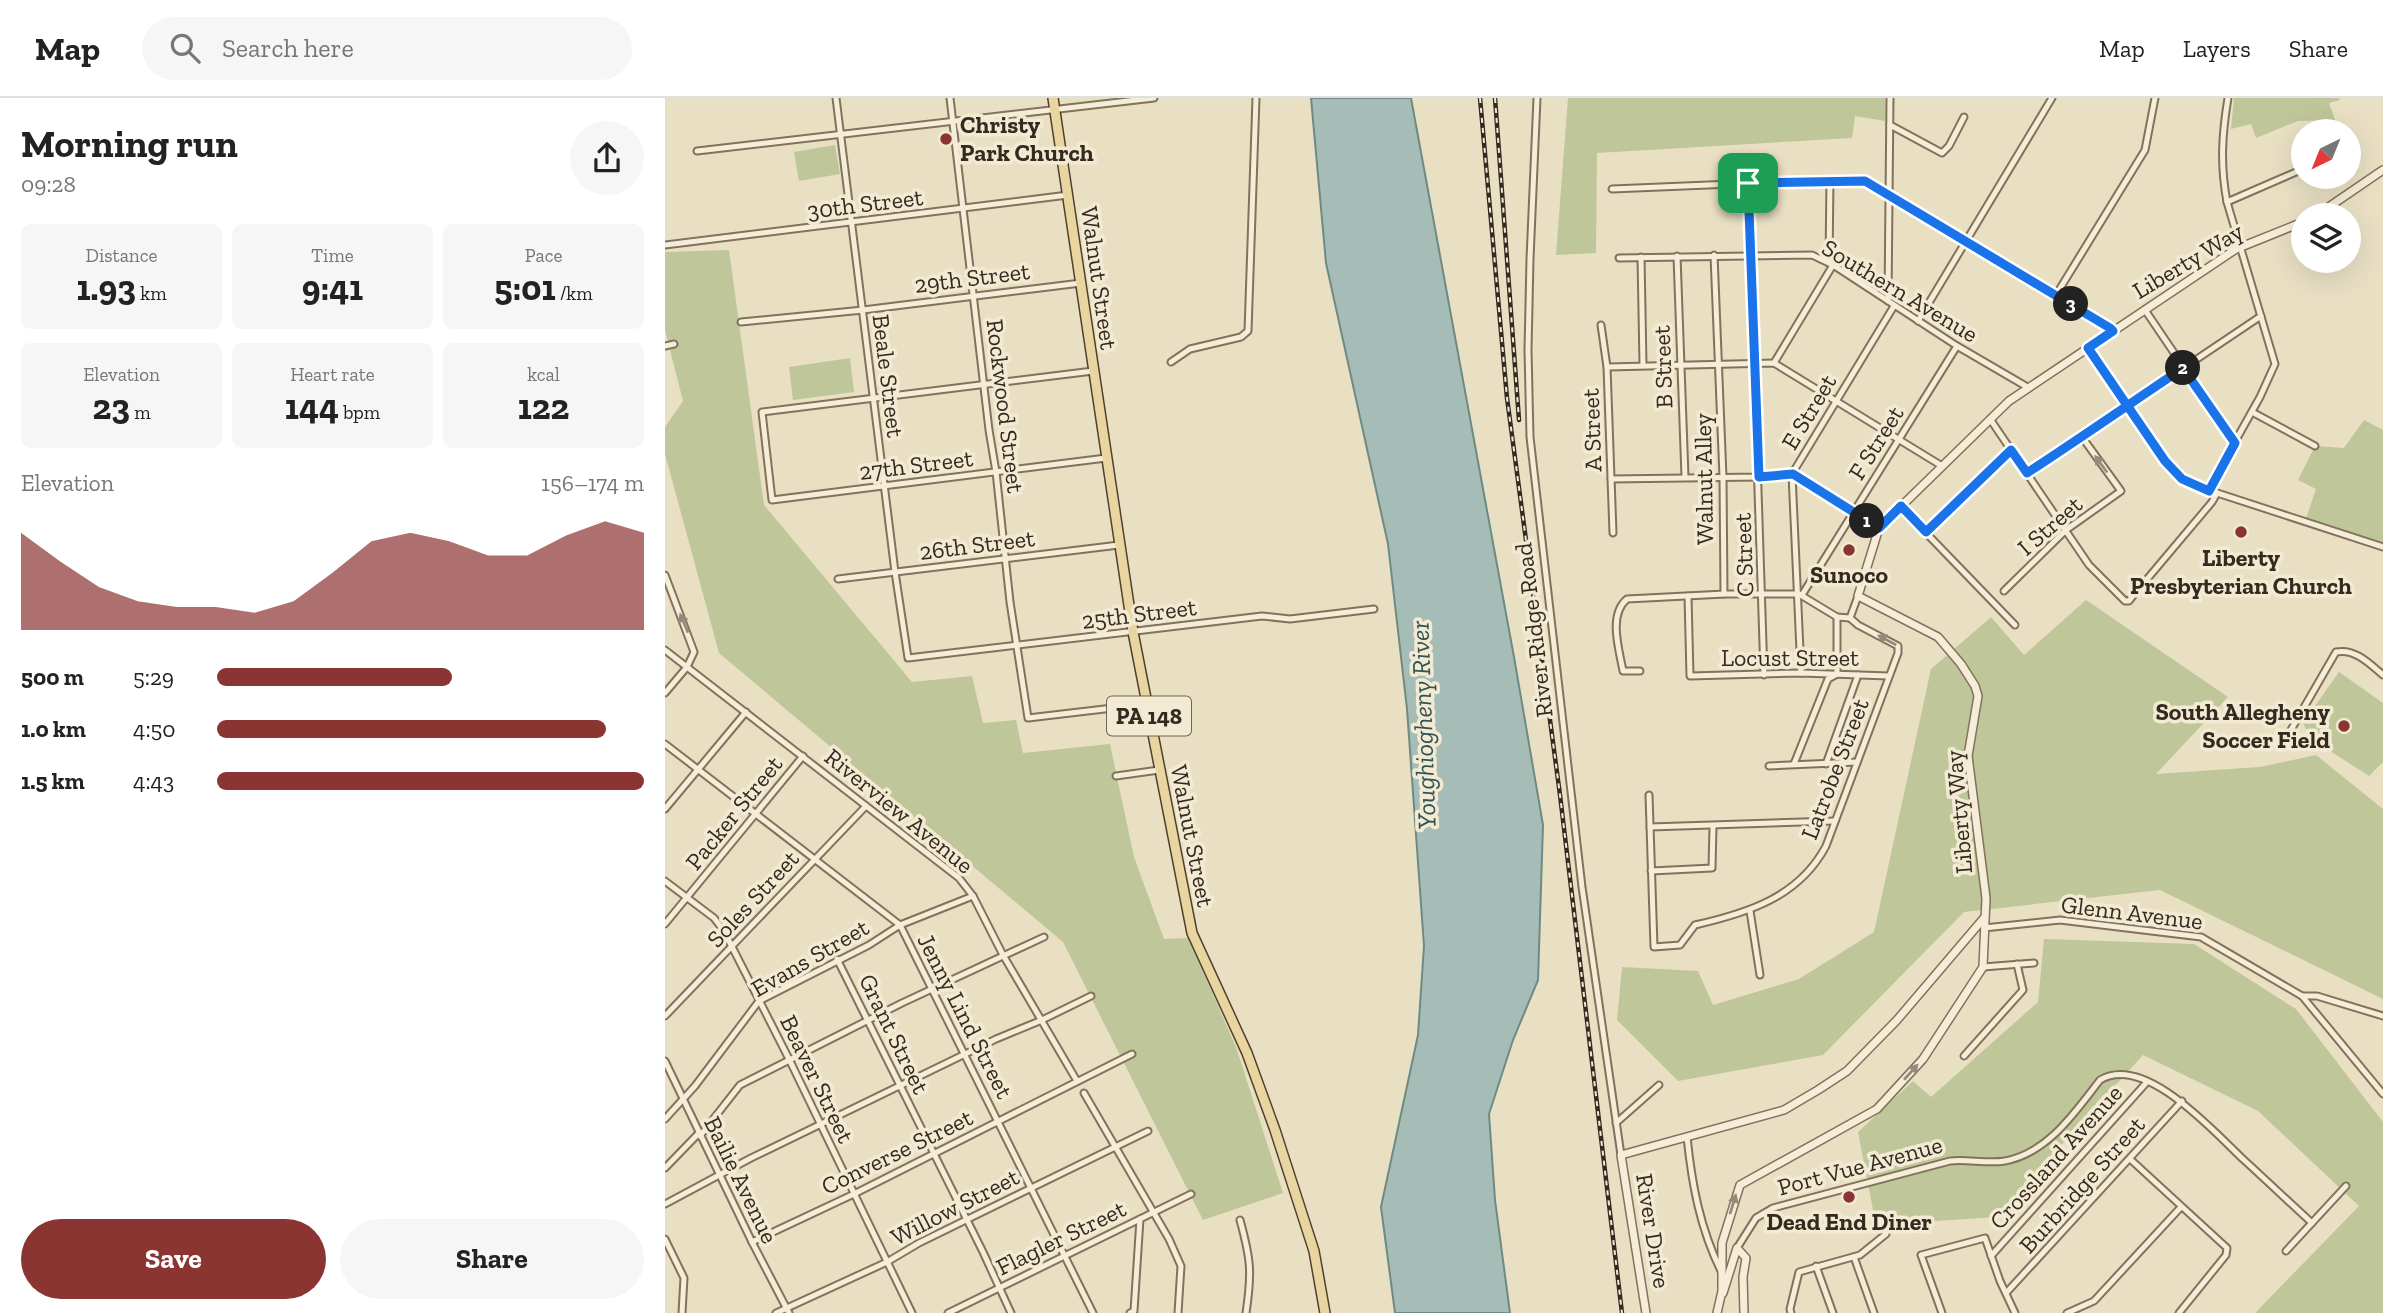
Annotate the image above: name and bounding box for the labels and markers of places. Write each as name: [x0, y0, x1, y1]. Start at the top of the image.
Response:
place label: Christy Park Church: [960, 110, 1094, 167]
marker: Christy Park Church: [938, 131, 954, 147]
pin: [1718, 153, 1778, 213]
pin: 3: [2053, 286, 2089, 322]
pin: 2: [2165, 350, 2201, 386]
pin: 1: [1849, 504, 1885, 538]
marker: Liberty Presbyterian Church: [2233, 524, 2249, 540]
marker: Sunoco: [1841, 542, 1857, 558]
place label: Liberty Presbyterian Church: [2130, 543, 2352, 600]
place label: Sunoco: [1810, 560, 1888, 589]
place label: South Allegheny Soccer Field: [2155, 697, 2330, 754]
marker: South Allegheny Soccer Field: [2336, 718, 2352, 734]
marker: Dead End Diner: [1841, 1189, 1857, 1205]
place label: Dead End Diner: [1766, 1207, 1932, 1236]

